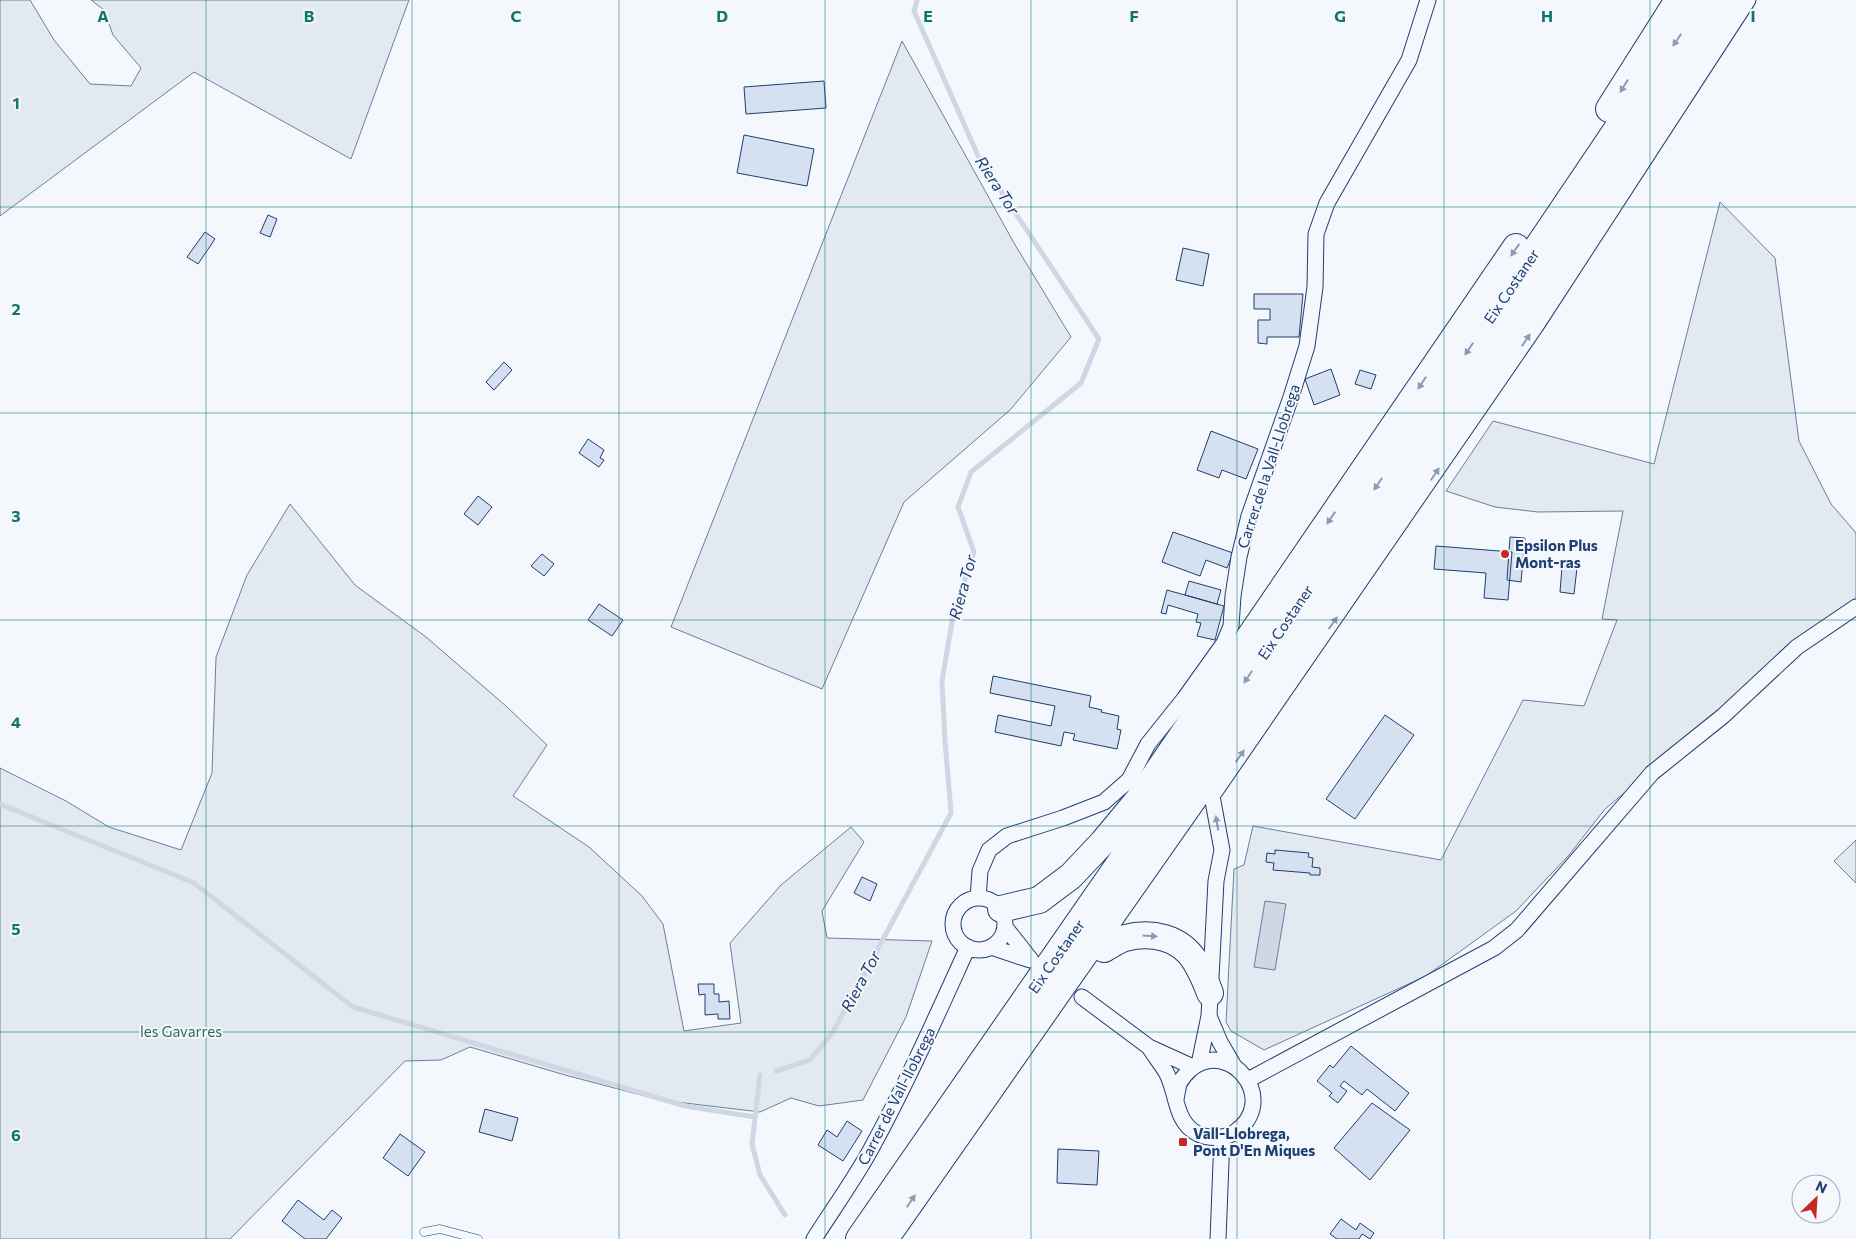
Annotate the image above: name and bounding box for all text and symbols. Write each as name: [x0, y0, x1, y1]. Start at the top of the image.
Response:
text: A: [97, 6, 109, 25]
text: B: [304, 6, 315, 25]
text: C: [511, 6, 522, 25]
text: D: [716, 6, 728, 25]
text: E: [923, 6, 933, 25]
text: F: [1129, 6, 1139, 25]
text: G: [1334, 6, 1346, 25]
text: H: [1541, 6, 1553, 25]
text: I: [1750, 6, 1756, 25]
one-way arrow: [1672, 34, 1682, 47]
one-way arrow: [1620, 79, 1629, 92]
text: 1: [12, 93, 20, 112]
water label: Riera Tor: [972, 152, 1024, 218]
one-way arrow: [1509, 243, 1520, 256]
street label: Eix Costaner: [1479, 245, 1543, 327]
text: 2: [11, 299, 21, 318]
one-way arrow: [1521, 333, 1531, 347]
one-way arrow: [1464, 343, 1474, 356]
one-way arrow: [1417, 377, 1427, 390]
street label: Carrer de la Vall-Llobrega: [1233, 382, 1303, 550]
one-way arrow: [1430, 468, 1440, 481]
one-way arrow: [1373, 477, 1383, 491]
text: 3: [11, 506, 21, 525]
one-way arrow: [1326, 511, 1336, 524]
place label: Epsilon Plus Mont-ras: [1515, 536, 1598, 571]
marker: Epsilon Plus Mont-ras: [1499, 548, 1511, 560]
water label: Riera Tor: [944, 552, 980, 621]
street label: Eix Costaner: [1253, 581, 1317, 663]
one-way arrow: [1328, 616, 1338, 629]
one-way arrow: [1243, 670, 1253, 684]
text: 4: [11, 712, 21, 731]
one-way arrow: [1235, 749, 1245, 763]
one-way arrow: [1213, 815, 1221, 831]
street label: Eix Costaner: [1024, 916, 1088, 996]
text: 5: [11, 919, 21, 938]
one-way arrow: [1142, 932, 1158, 940]
water label: Riera Tor: [836, 947, 884, 1015]
park label: les Gavarres: [140, 1022, 222, 1040]
street label: Carrer de Vall-llobrega: [853, 1024, 939, 1168]
place label: Vall-Llobrega, Pont D'En Miques: [1193, 1124, 1315, 1159]
text: 6: [11, 1125, 21, 1144]
marker: Vall-Llobrega, Pont D'En Miques: [1177, 1136, 1189, 1148]
north arrow: [1791, 1174, 1841, 1224]
text: N: [1813, 1177, 1830, 1197]
one-way arrow: [906, 1195, 916, 1208]

